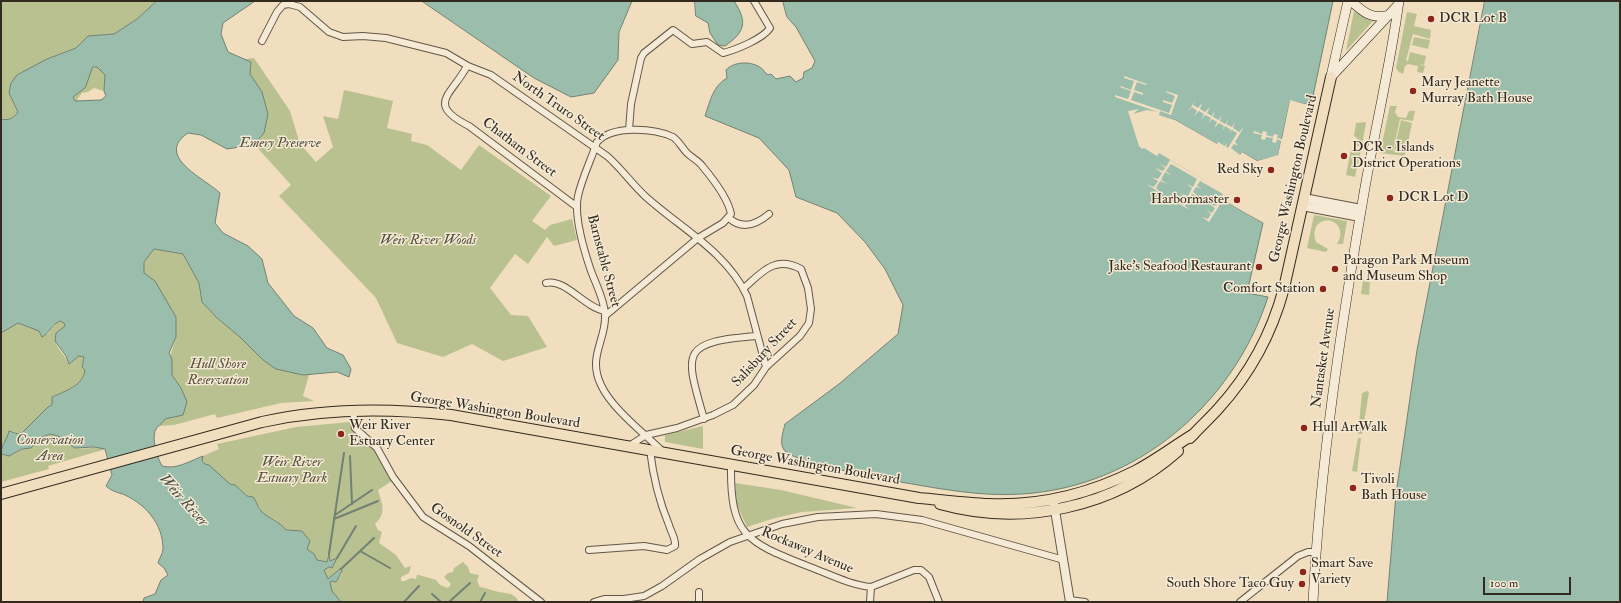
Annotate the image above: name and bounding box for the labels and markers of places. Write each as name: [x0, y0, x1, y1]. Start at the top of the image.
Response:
place label: DCR Lot B: [1439, 11, 1507, 27]
marker: DCR Lot B: [1426, 14, 1436, 24]
place label: Mary Jeanette Murray Bath House: [1421, 75, 1532, 108]
marker: Mary Jeanette Murray Bath House: [1408, 86, 1418, 96]
place label: DCR - Islands District Operations: [1352, 140, 1461, 172]
marker: DCR - Islands District Operations: [1339, 151, 1349, 161]
place label: Red Sky: [1217, 162, 1263, 178]
marker: Red Sky: [1266, 165, 1276, 175]
place label: DCR Lot D: [1398, 190, 1468, 206]
place label: Harbormaster: [1151, 192, 1229, 208]
marker: DCR Lot D: [1385, 193, 1395, 203]
marker: Harbormaster: [1232, 195, 1242, 205]
place label: Paragon Park Museum and Museum Shop: [1343, 253, 1469, 286]
place label: Jake's Seafood Restaurant: [1109, 259, 1251, 275]
marker: Jake's Seafood Restaurant: [1254, 262, 1264, 272]
marker: Paragon Park Museum and Museum Shop: [1330, 264, 1340, 274]
place label: Comfort Station: [1223, 281, 1315, 297]
marker: Comfort Station: [1318, 284, 1328, 294]
place label: Weir River Estuary Center: [349, 418, 435, 450]
place label: Hull ArtWalk: [1312, 420, 1387, 436]
marker: Hull ArtWalk: [1299, 423, 1309, 433]
marker: Weir River Estuary Center: [336, 429, 346, 439]
place label: Tivoli Bath House: [1361, 472, 1427, 504]
marker: Tivoli Bath House: [1348, 483, 1358, 493]
place label: Smart Save Variety: [1311, 556, 1373, 588]
marker: Smart Save Variety: [1298, 567, 1308, 577]
place label: South Shore Taco Guy: [1167, 576, 1294, 592]
marker: South Shore Taco Guy: [1297, 579, 1307, 589]

